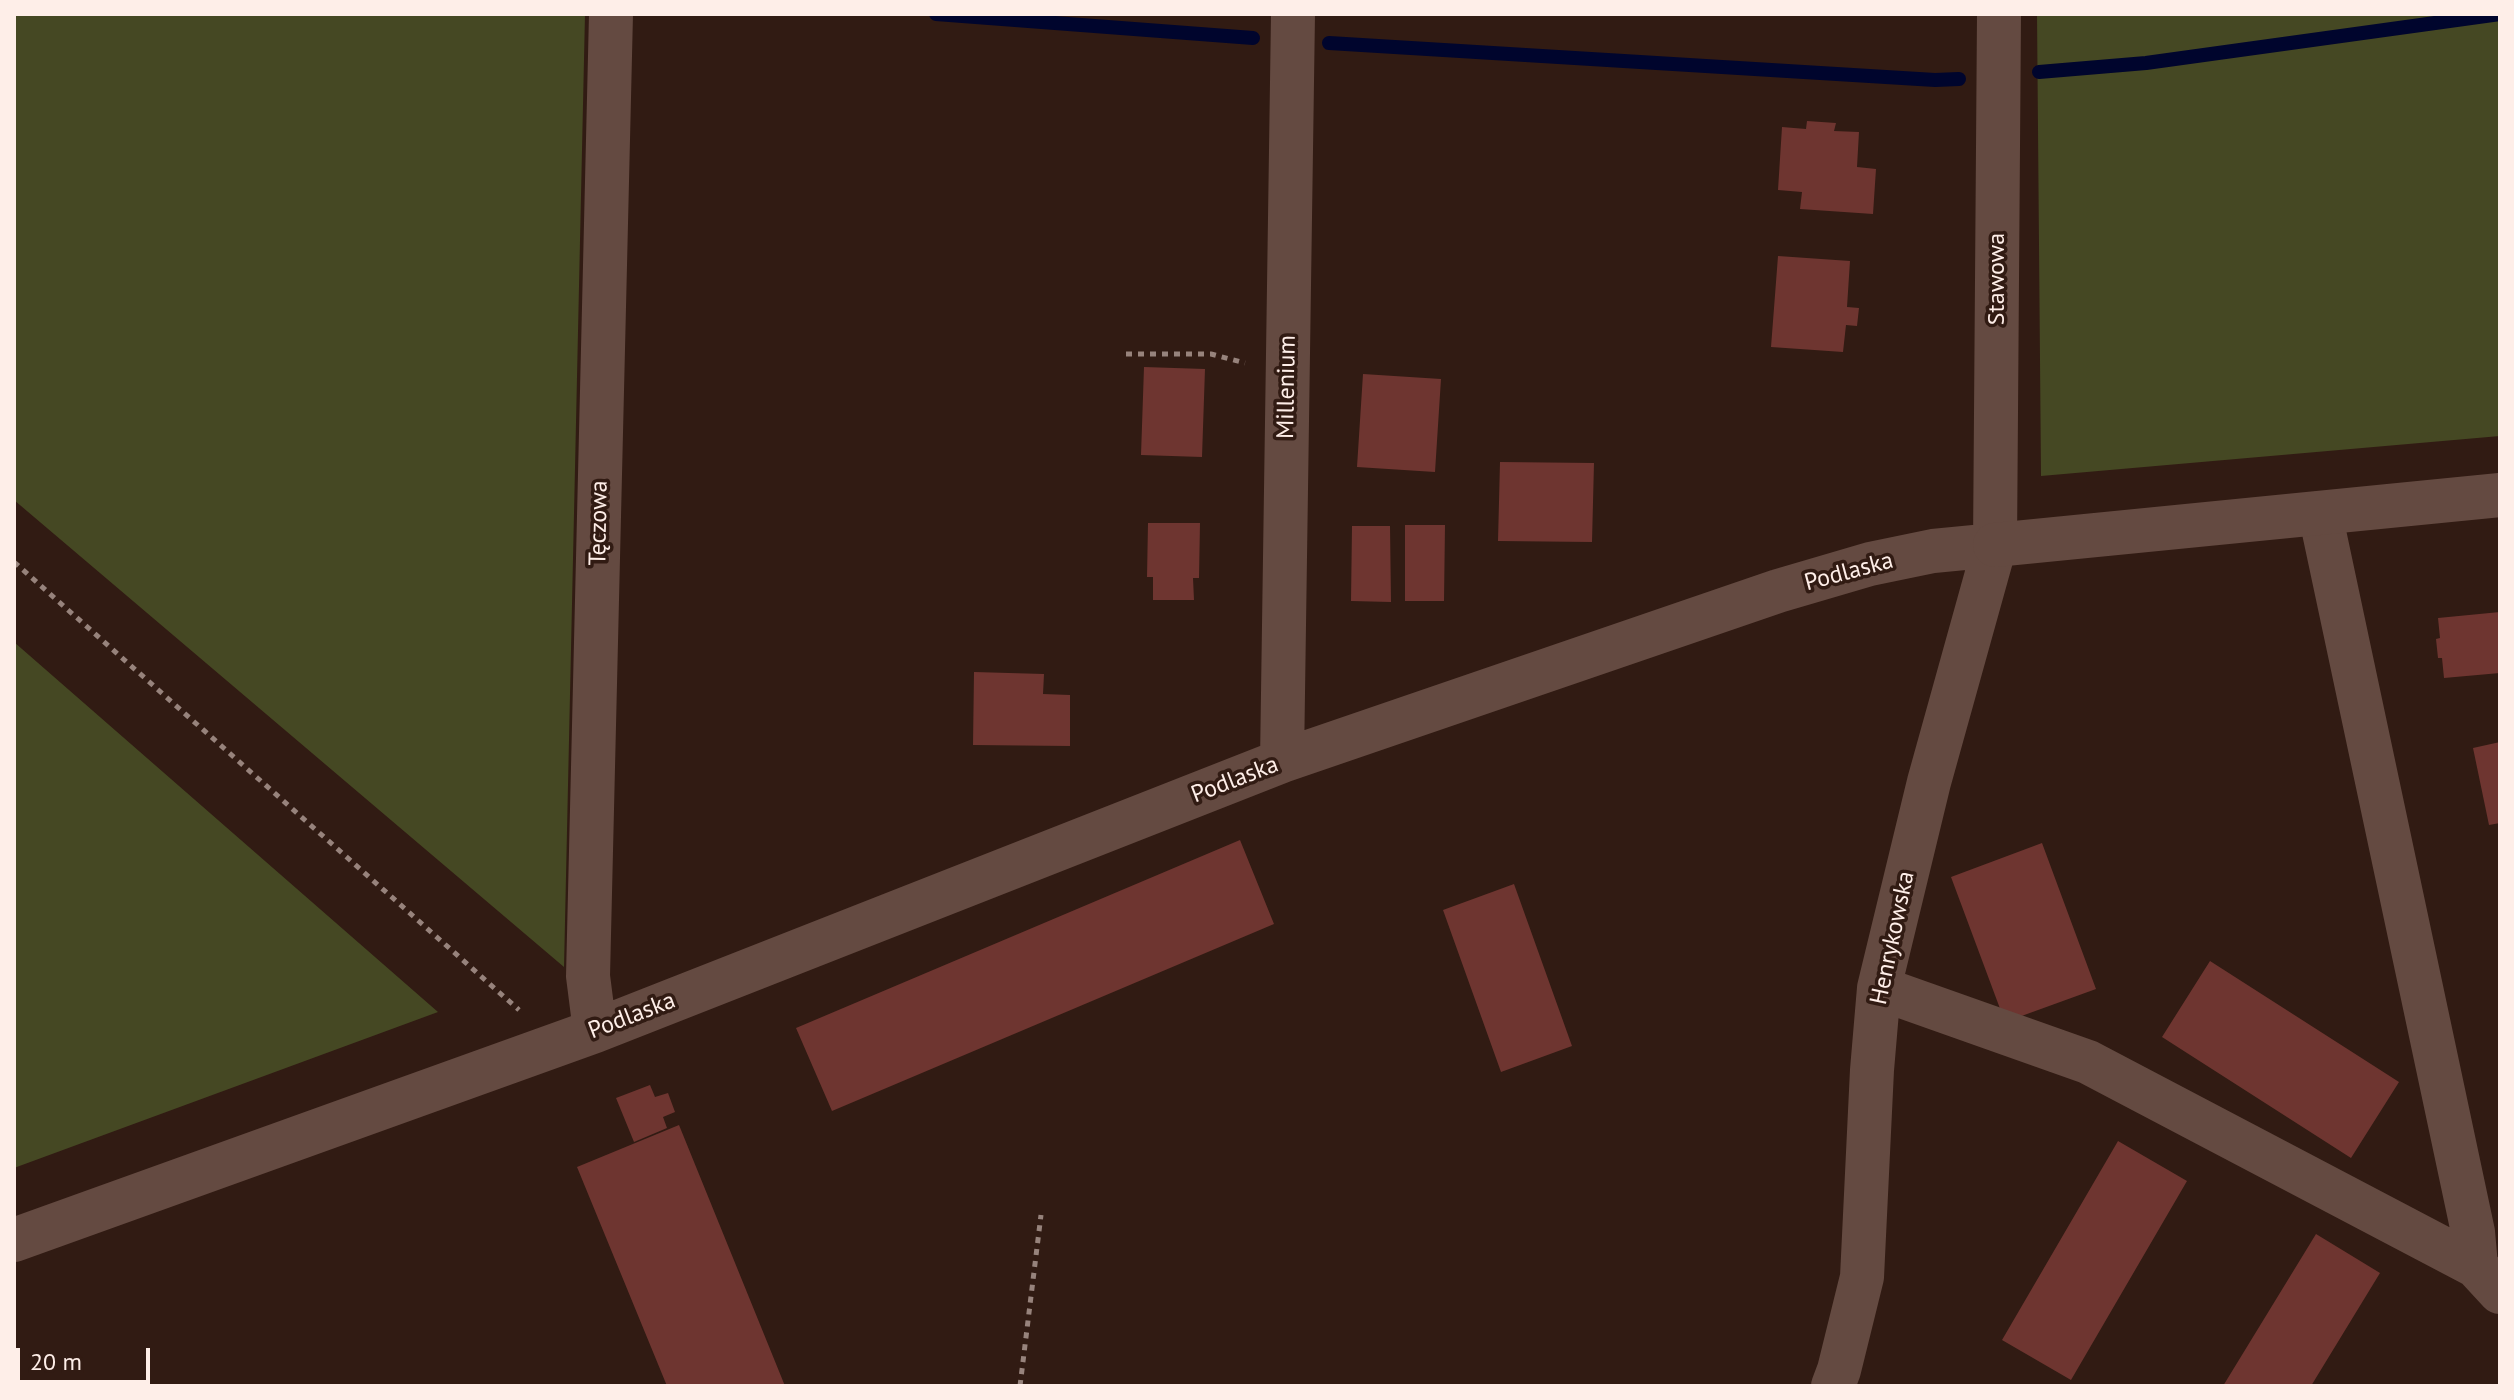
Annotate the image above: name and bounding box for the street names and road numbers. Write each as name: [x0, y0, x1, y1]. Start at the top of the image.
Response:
street label: Stawowa: [1983, 233, 2011, 325]
street label: Millenium: [1272, 335, 1302, 439]
street label: Tęczowa: [584, 480, 614, 566]
street label: Podlaska: [1801, 546, 1897, 598]
street label: Podlaska: [1187, 750, 1283, 810]
street label: Henrykowska: [1865, 869, 1921, 1007]
street label: Podlaska: [584, 986, 680, 1046]

